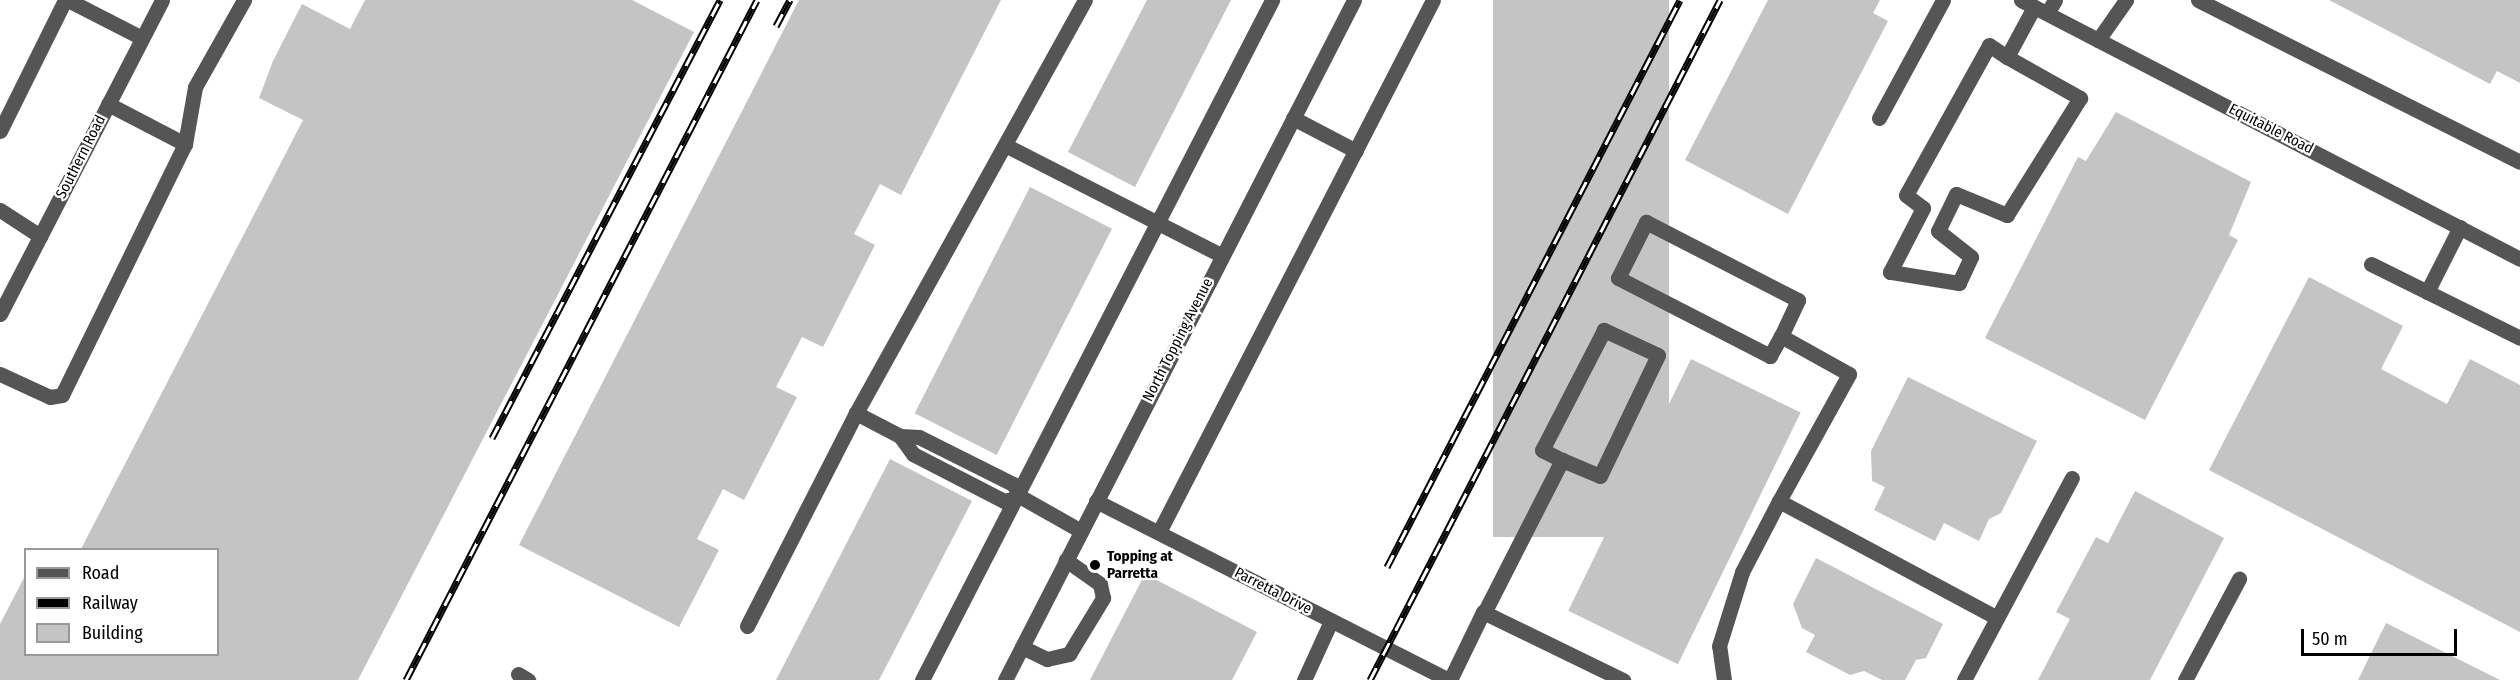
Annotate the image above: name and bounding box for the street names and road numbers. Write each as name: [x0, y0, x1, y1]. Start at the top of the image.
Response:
street label: Equitable Road: [2226, 100, 2316, 158]
street label: Southern Road: [52, 112, 110, 202]
street label: North Topping Avenue: [1139, 275, 1217, 405]
street label: Parretta Drive: [1231, 564, 1315, 618]

